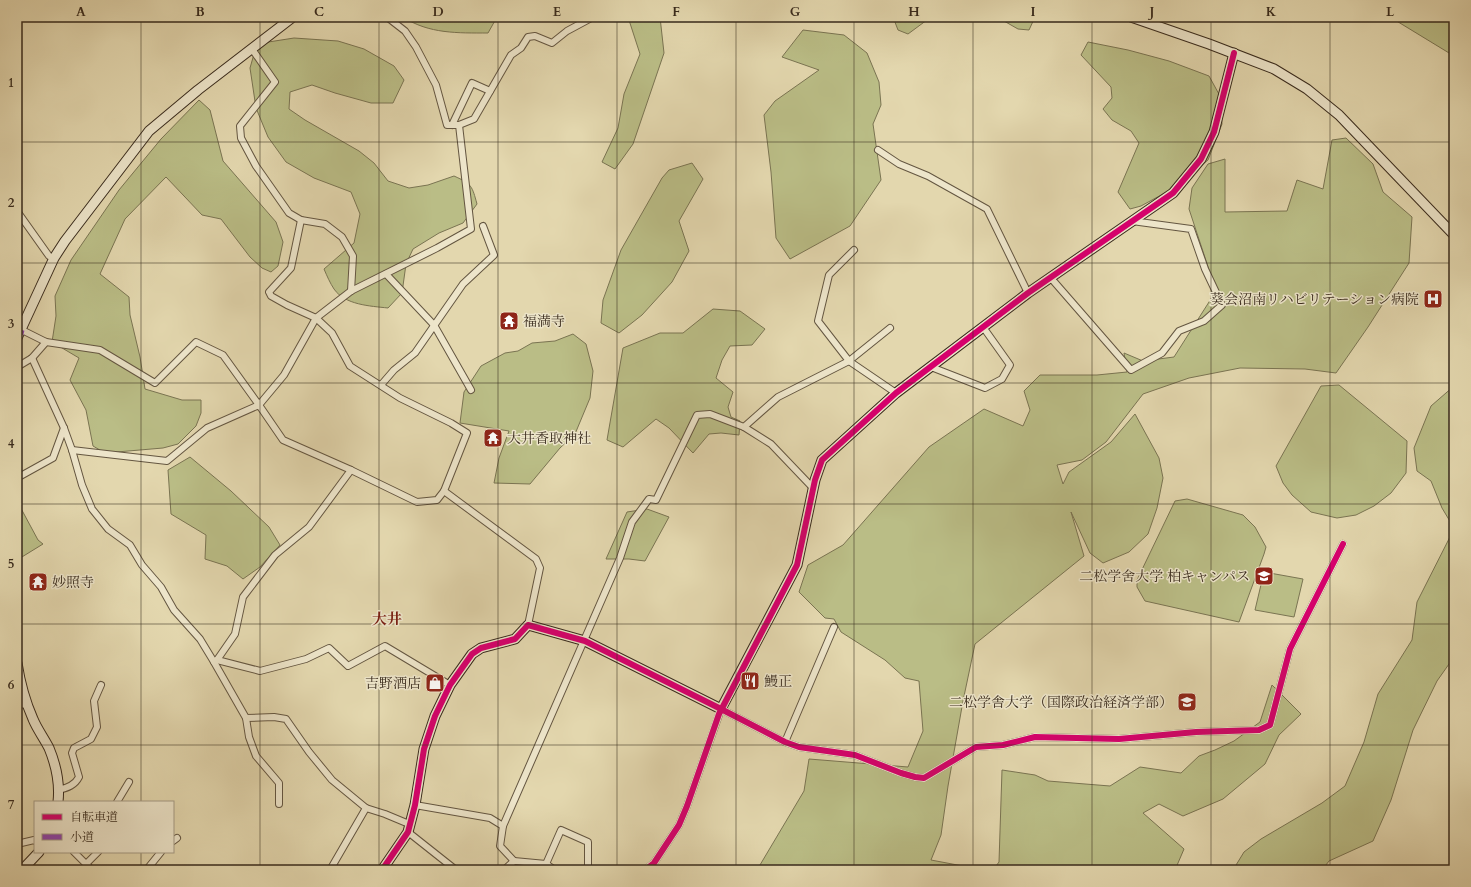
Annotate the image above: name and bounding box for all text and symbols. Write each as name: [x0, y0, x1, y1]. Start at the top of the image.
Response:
text: A: [76, 3, 86, 21]
text: B: [195, 3, 205, 21]
text: C: [314, 3, 324, 21]
text: D: [432, 3, 444, 21]
text: E: [553, 3, 561, 21]
text: F: [672, 3, 680, 21]
text: G: [790, 3, 801, 21]
text: H: [908, 3, 920, 21]
text: I: [1030, 3, 1036, 21]
text: J: [1148, 3, 1155, 21]
text: K: [1266, 3, 1277, 21]
text: L: [1386, 3, 1395, 21]
text: 1: [8, 74, 14, 92]
text: 2: [8, 194, 15, 212]
hospital icon: 葵会沼南リハビリテーション病院: [1422, 288, 1444, 310]
place label: 葵会沼南リハビリテーション病院: [1210, 290, 1419, 309]
temple icon: 福満寺: [498, 310, 520, 332]
place label: 福満寺: [523, 312, 565, 331]
text: 3: [8, 315, 15, 333]
temple icon: 大井香取神社: [482, 427, 504, 449]
place label: 大井香取神社: [507, 429, 591, 448]
text: 4: [8, 435, 15, 453]
text: 5: [8, 555, 14, 573]
school or university icon: 二松学舍大学 柏キャンパス: [1253, 565, 1275, 587]
place label: 二松学舍大学 柏キャンパス: [1079, 567, 1250, 586]
temple icon: 妙照寺: [27, 571, 49, 593]
place label: 妙照寺: [52, 573, 94, 592]
district label: 大井: [372, 609, 402, 629]
restaurant icon: 鰻正: [739, 670, 761, 692]
shop icon: 吉野酒店: [424, 672, 446, 694]
place label: 鰻正: [764, 672, 792, 691]
place label: 吉野酒店: [365, 674, 421, 693]
text: 6: [8, 676, 15, 694]
school or university icon: 二松学舎大学（国際政治経済学部）: [1176, 691, 1198, 713]
place label: 二松学舎大学（国際政治経済学部）: [949, 693, 1173, 712]
text: 7: [8, 796, 15, 814]
legend: [34, 801, 174, 853]
text: 自転車道: [70, 809, 118, 825]
text: 小道: [70, 829, 94, 845]

